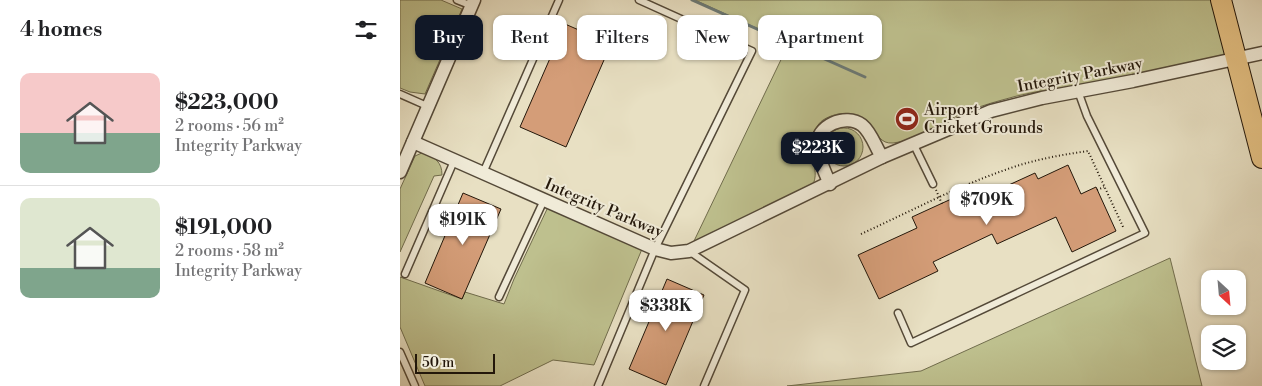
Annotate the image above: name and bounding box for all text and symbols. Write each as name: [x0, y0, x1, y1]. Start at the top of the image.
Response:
chip: Buy: [415, 15, 483, 60]
chip: Rent: [493, 15, 567, 60]
chip: Filters: [577, 15, 667, 60]
chip: New: [677, 15, 748, 60]
chip: Apartment: [758, 15, 882, 60]
icon: filters: [352, 16, 380, 44]
text: 4 homes: [20, 17, 102, 43]
street label: Integrity Parkway: [1016, 53, 1144, 97]
text: $223,000: [175, 90, 279, 116]
icon: home: [60, 93, 120, 153]
place label: Airport Cricket Grounds: [923, 100, 1043, 138]
sports icon: Airport Cricket Grounds: [894, 106, 920, 132]
text: 2 rooms · 56 m²: [175, 116, 284, 136]
pin: $223K: [783, 132, 853, 174]
text: Integrity Parkway: [175, 136, 302, 156]
text: $223K: [792, 138, 844, 158]
street label: Integrity Parkway: [542, 174, 667, 242]
pin: $709K: [952, 184, 1022, 226]
text: $709K: [960, 190, 1014, 210]
pin: $191K: [428, 204, 498, 246]
text: $191K: [439, 210, 487, 230]
text: $191,000: [175, 215, 272, 241]
icon: home: [60, 218, 120, 278]
text: 2 rooms · 58 m²: [175, 241, 284, 261]
text: Integrity Parkway: [175, 261, 302, 281]
north arrow: [1201, 270, 1246, 315]
map controls: [1201, 270, 1246, 370]
pin: $338K: [631, 290, 701, 332]
text: $338K: [640, 296, 692, 316]
button: layers: [1201, 325, 1246, 370]
scale bar: [415, 351, 495, 374]
text: 50 m: [422, 354, 454, 372]

